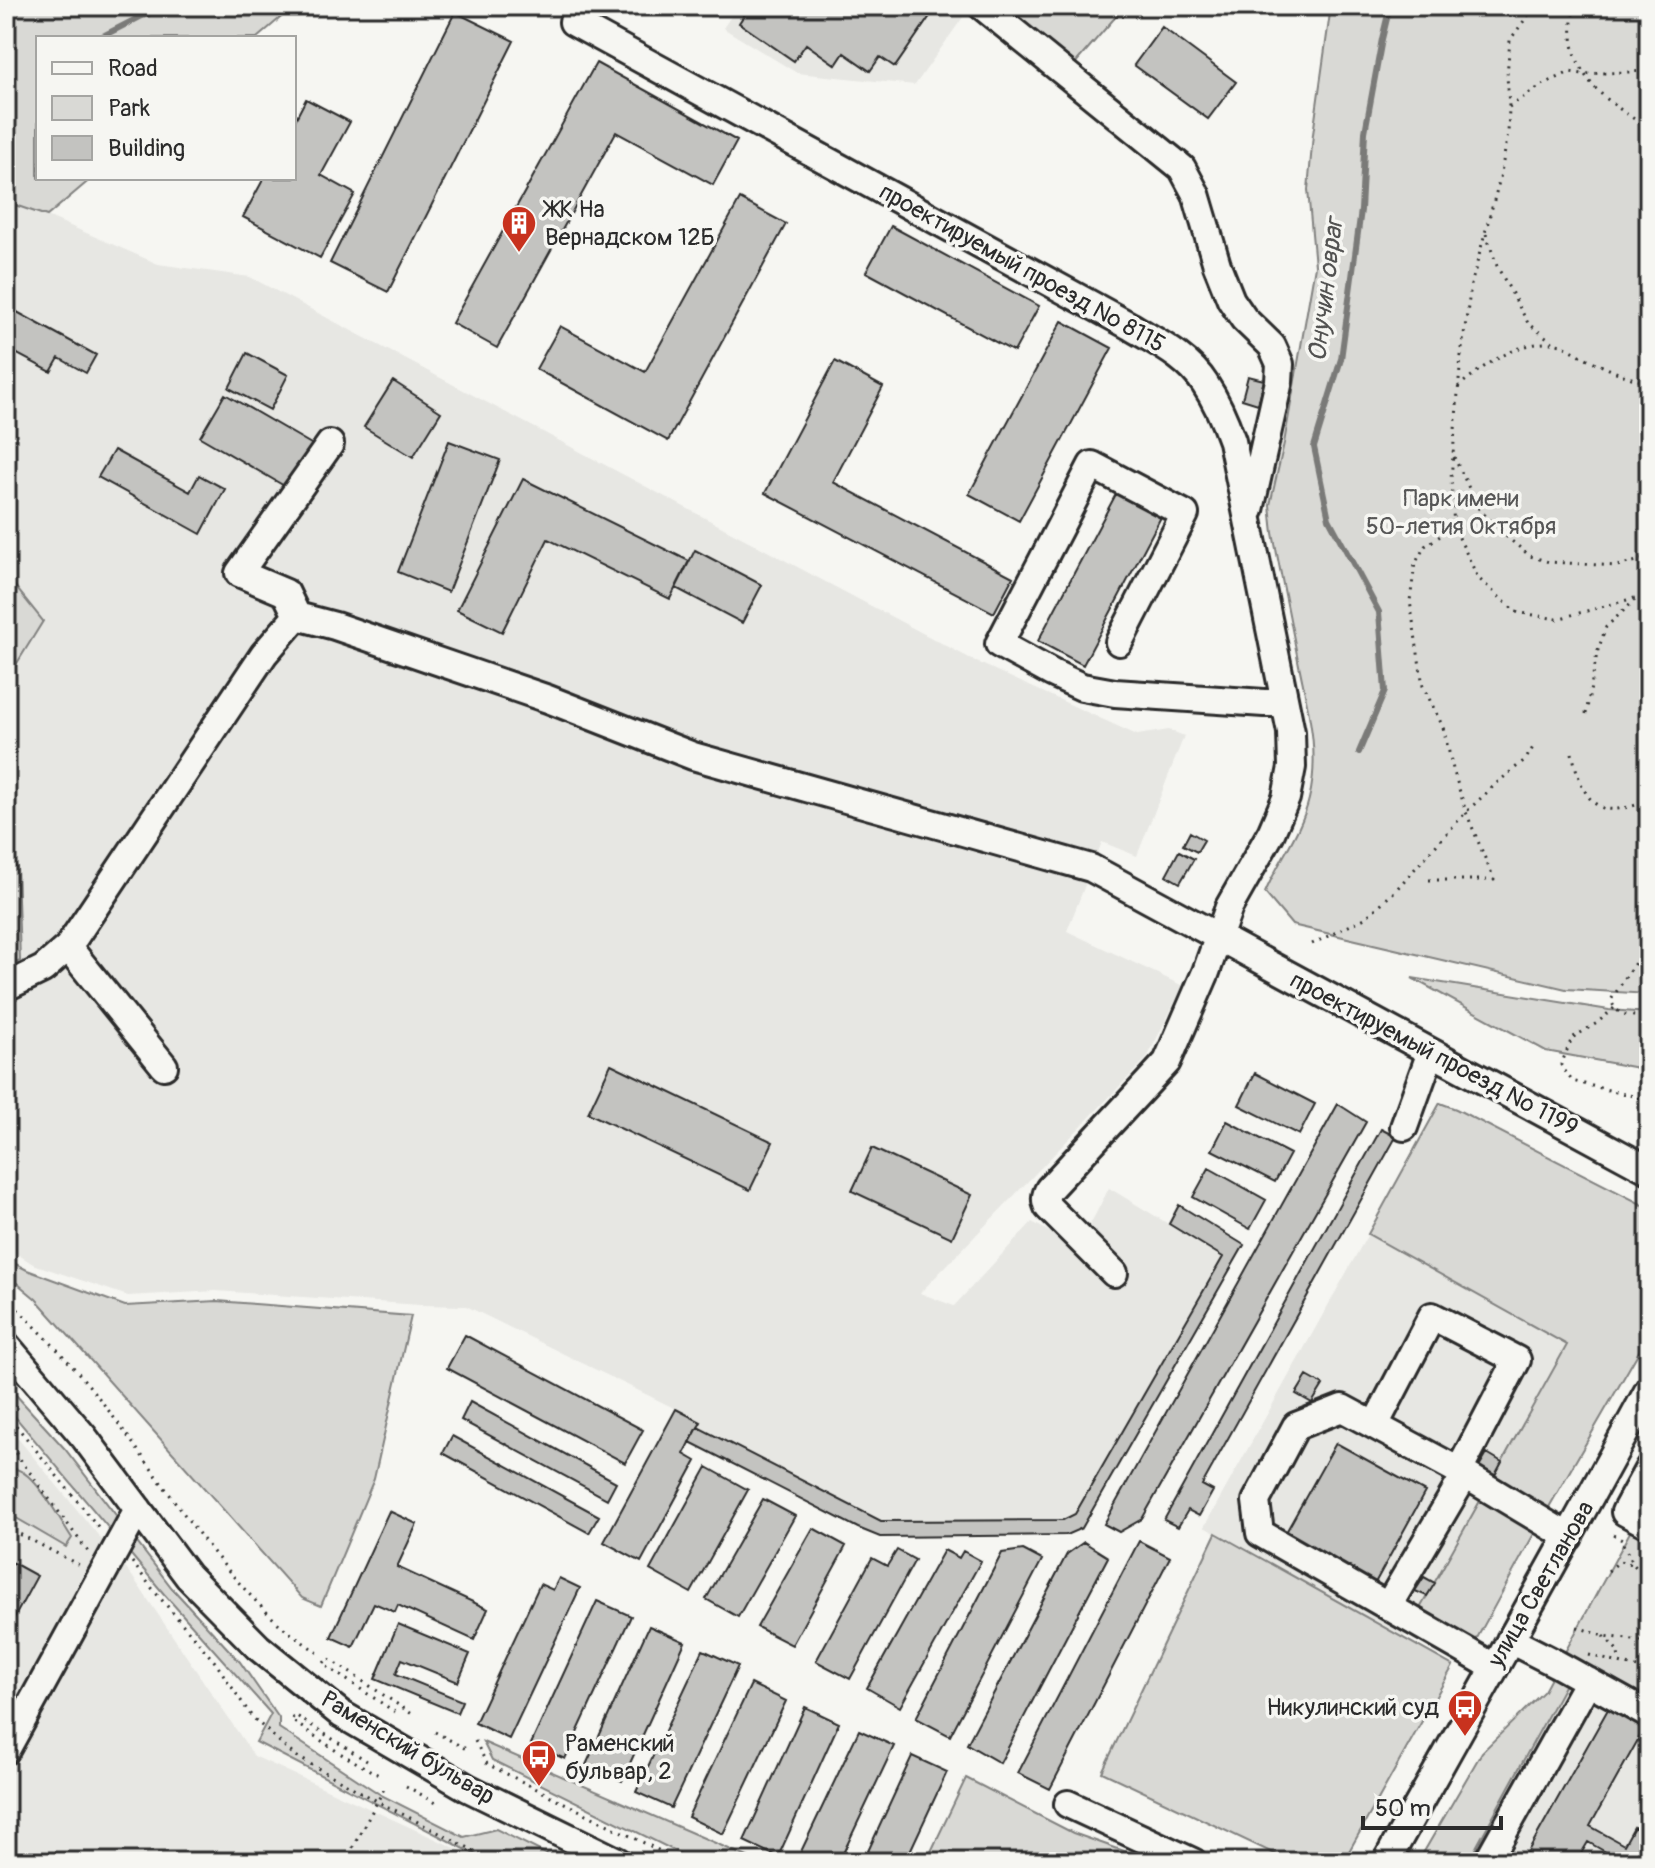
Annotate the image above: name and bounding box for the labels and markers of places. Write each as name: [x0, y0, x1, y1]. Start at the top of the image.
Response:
place label: ЖК На Вернадском 12Б: [541, 195, 715, 252]
building icon: ЖК На Вернадском 12Б: [500, 204, 538, 254]
bus stop icon: Никулинский суд: [1446, 1688, 1484, 1738]
place label: Никулинский суд: [1266, 1693, 1440, 1722]
place label: Раменский бульвар, 2: [565, 1729, 675, 1786]
bus stop icon: Раменский бульвар, 2: [520, 1738, 558, 1788]

